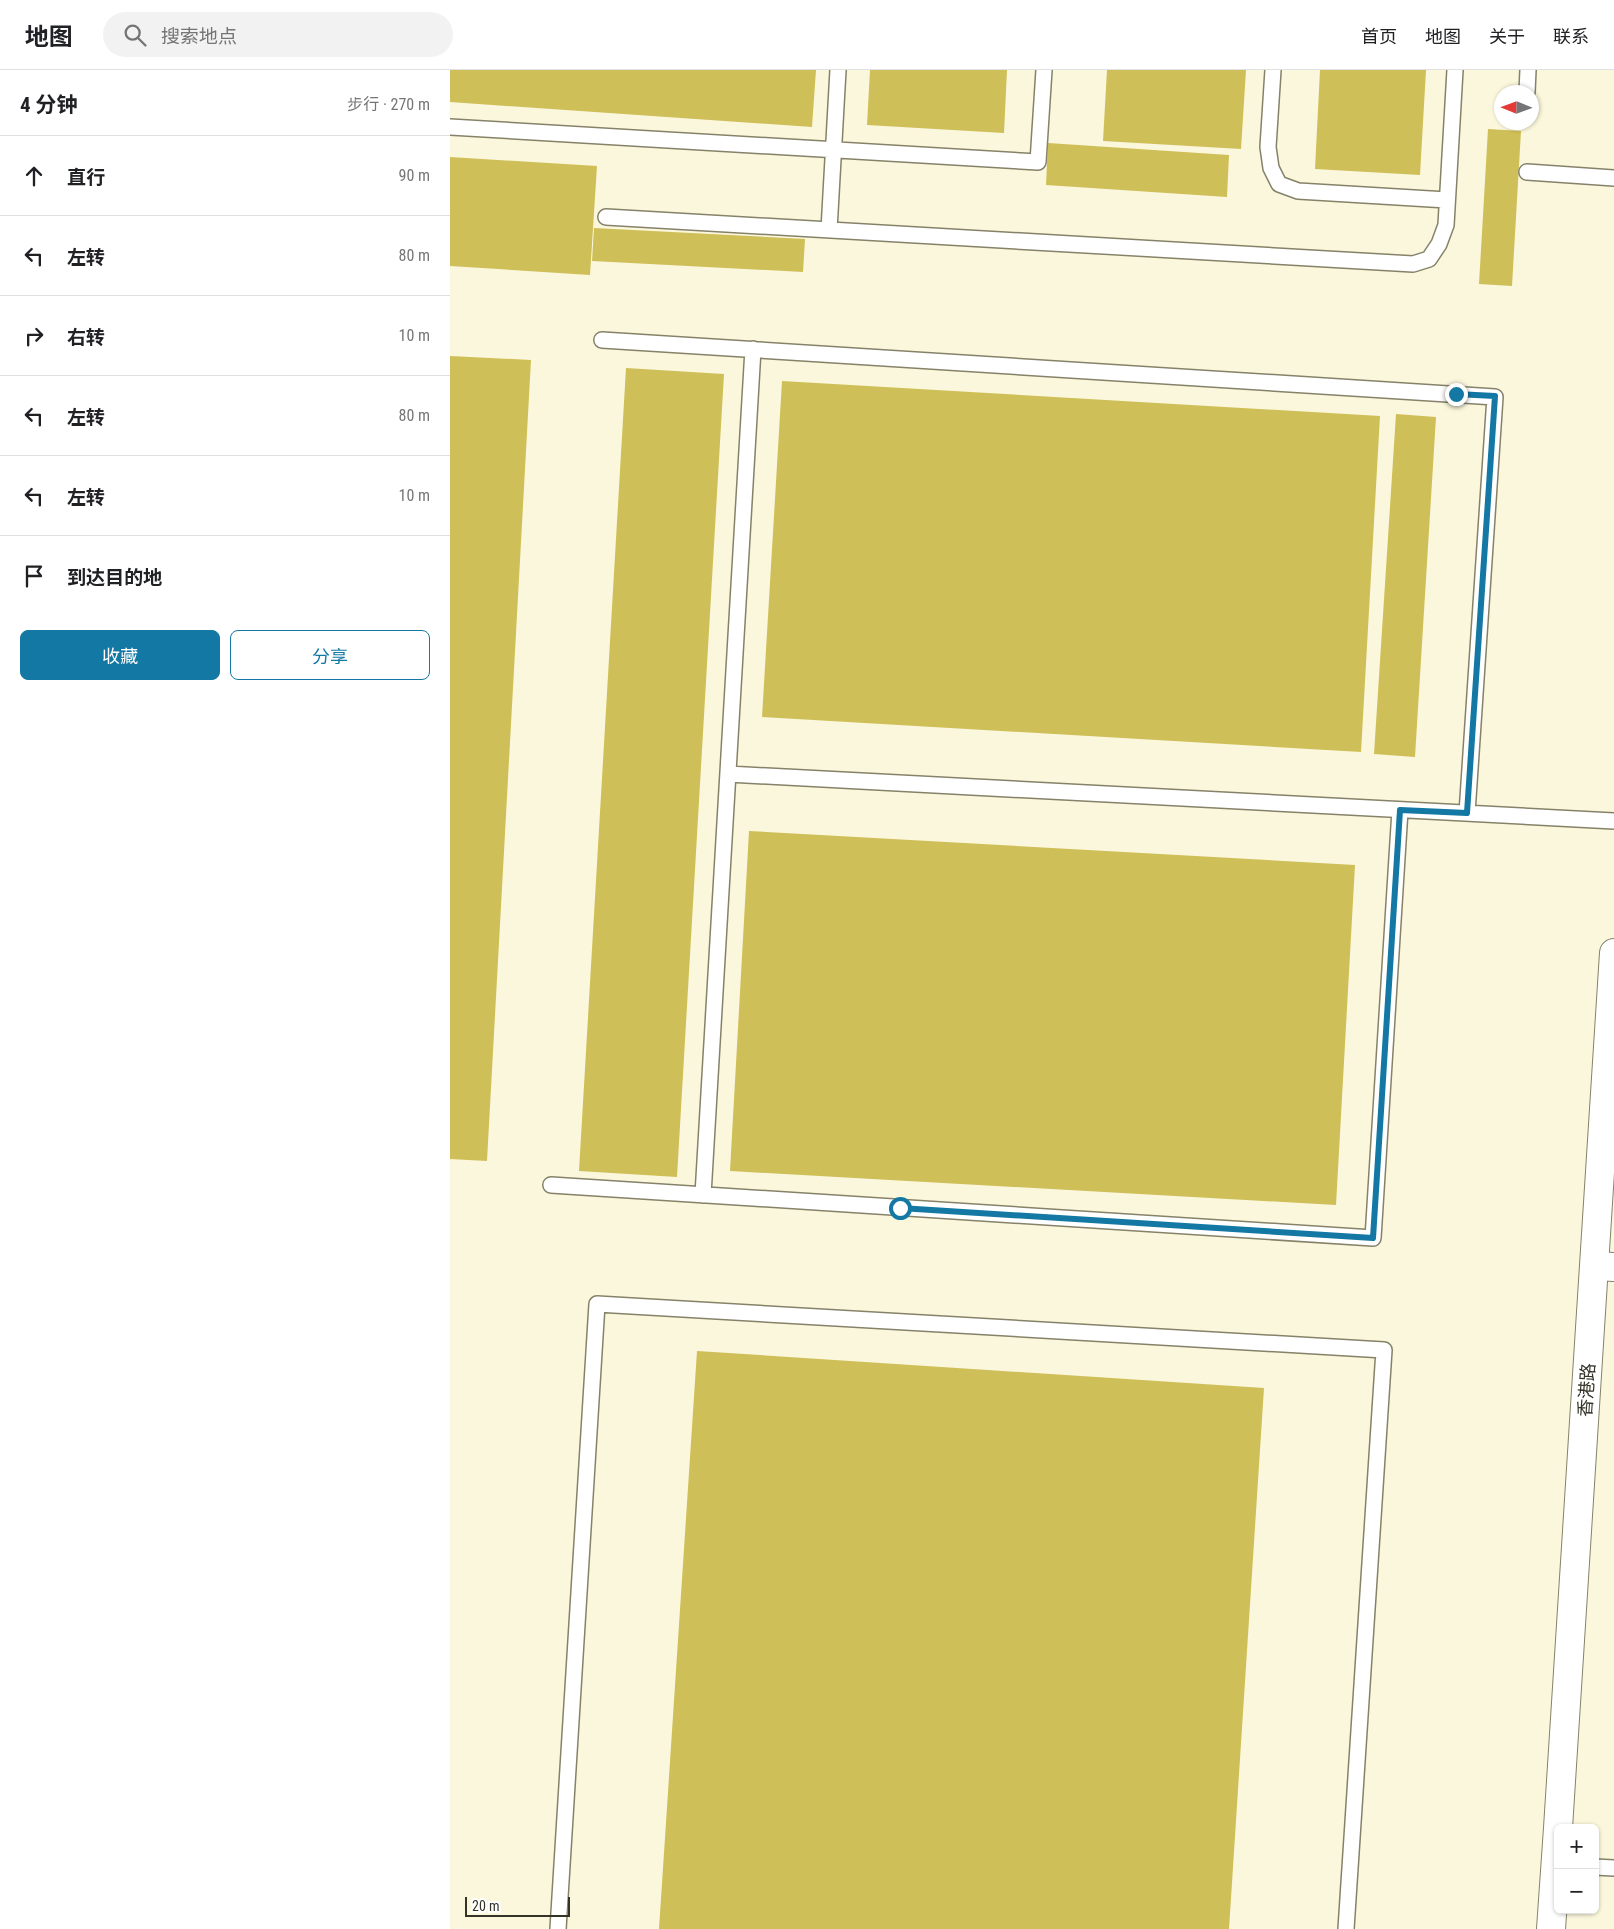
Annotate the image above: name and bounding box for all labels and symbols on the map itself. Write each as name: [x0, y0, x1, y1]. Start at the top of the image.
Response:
north arrow: [1494, 85, 1539, 130]
route end: [1445, 383, 1468, 406]
route start: [889, 1197, 912, 1220]
street label: 香港路: [1574, 1362, 1599, 1418]
scale bar: [465, 1894, 570, 1917]

